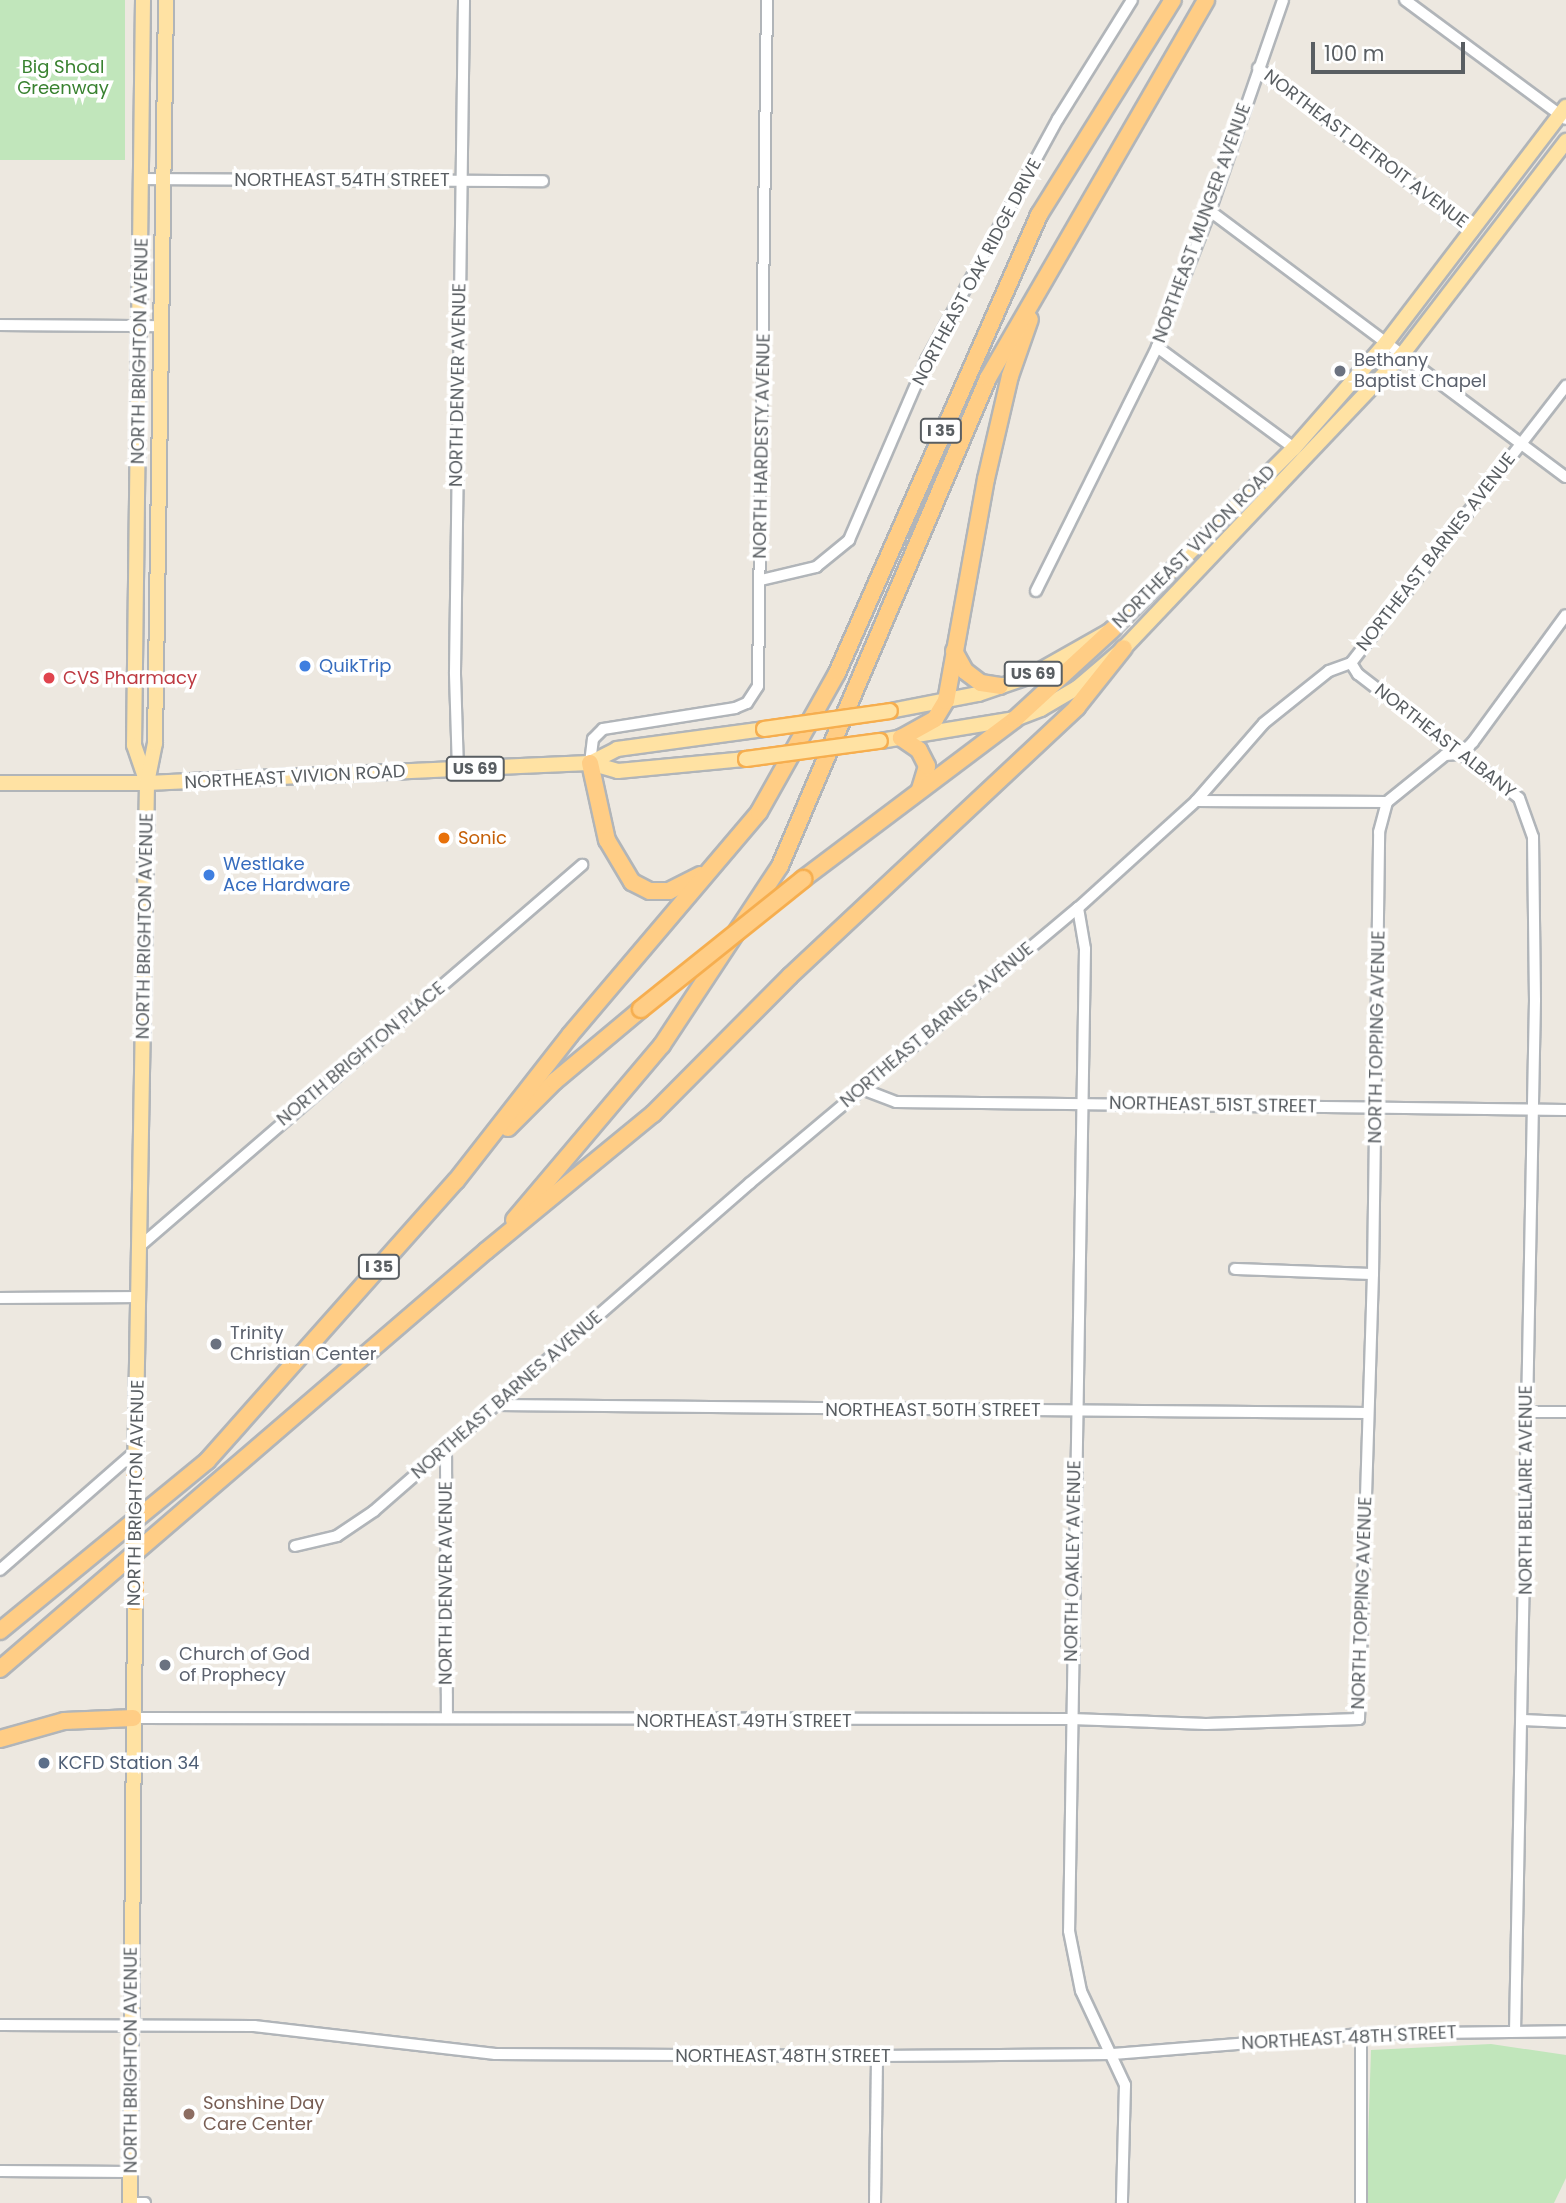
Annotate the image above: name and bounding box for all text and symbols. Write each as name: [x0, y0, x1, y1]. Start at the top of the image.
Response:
scale bar: [1314, 28, 1468, 72]
text: 100 m: [1324, 39, 1384, 68]
park label: Big Shoal Greenway: [17, 57, 109, 100]
street label: NORTHEAST DETROIT AVENUE: [1260, 65, 1472, 233]
street label: NORTHEAST MUNGER AVENUE: [1149, 100, 1255, 346]
street label: NORTHEAST OAK RIDGE DRIVE: [908, 155, 1046, 389]
street label: NORTHEAST 54TH STREET: [234, 169, 450, 191]
street label: NORTH BRIGHTON AVENUE: [127, 238, 153, 464]
street label: NORTH DENVER AVENUE: [445, 283, 471, 487]
street label: NORTH HARDESTY AVENUE: [749, 333, 775, 559]
place label: Bethany Baptist Chapel: [1354, 350, 1486, 392]
marker: Bethany Baptist Chapel: [1332, 363, 1348, 379]
road number: I 35: [918, 418, 964, 444]
street label: NORTHEAST BARNES AVENUE: [1352, 449, 1520, 655]
street label: NORTHEAST VIVION ROAD: [1108, 461, 1280, 633]
place label: QuikTrip: [319, 655, 391, 677]
marker: QuikTrip: [297, 658, 313, 674]
road number: US 69: [1003, 662, 1063, 687]
place label: CVS Pharmacy: [63, 667, 197, 689]
marker: CVS Pharmacy: [41, 670, 57, 686]
street label: NORTHEAST ALBANY: [1370, 679, 1520, 803]
road number: US 69: [445, 756, 505, 782]
street label: NORTHEAST VIVION ROAD: [184, 760, 406, 794]
street label: NORTH BRIGHTON AVENUE: [132, 813, 158, 1039]
place label: Sonic: [458, 827, 507, 849]
marker: Sonic: [436, 830, 452, 846]
place label: Westlake Ace Hardware: [223, 854, 350, 896]
marker: Westlake Ace Hardware: [201, 867, 217, 883]
street label: NORTH TOPPING AVENUE: [1364, 930, 1390, 1144]
street label: NORTHEAST BARNES AVENUE: [836, 938, 1038, 1112]
street label: NORTH BRIGHTON PLACE: [273, 977, 449, 1131]
street label: NORTHEAST 51ST STREET: [1109, 1092, 1317, 1118]
road number: I 35: [356, 1254, 402, 1280]
street label: NORTHEAST BARNES AVENUE: [407, 1306, 607, 1484]
place label: Trinity Christian Center: [230, 1323, 376, 1366]
marker: Trinity Christian Center: [208, 1336, 224, 1352]
street label: NORTH BRIGHTON AVENUE: [123, 1380, 149, 1606]
street label: NORTH BELLAIRE AVENUE: [1515, 1385, 1537, 1595]
street label: NORTHEAST 50TH STREET: [825, 1399, 1041, 1421]
street label: NORTH OAKLEY AVENUE: [1060, 1460, 1086, 1662]
street label: NORTH DENVER AVENUE: [435, 1481, 457, 1685]
street label: NORTH TOPPING AVENUE: [1347, 1496, 1377, 1710]
place label: Church of God of Prophecy: [179, 1644, 310, 1686]
marker: Church of God of Prophecy: [157, 1657, 173, 1673]
street label: NORTHEAST 49TH STREET: [636, 1710, 852, 1732]
place label: KCFD Station 34: [58, 1752, 199, 1774]
marker: KCFD Station 34: [36, 1755, 52, 1771]
street label: NORTH BRIGHTON AVENUE: [120, 1947, 142, 2173]
street label: NORTHEAST 48TH STREET: [1241, 2022, 1457, 2054]
street label: NORTHEAST 48TH STREET: [675, 2045, 891, 2067]
place label: Sonshine Day Care Center: [203, 2093, 324, 2136]
marker: Sonshine Day Care Center: [181, 2106, 197, 2122]

